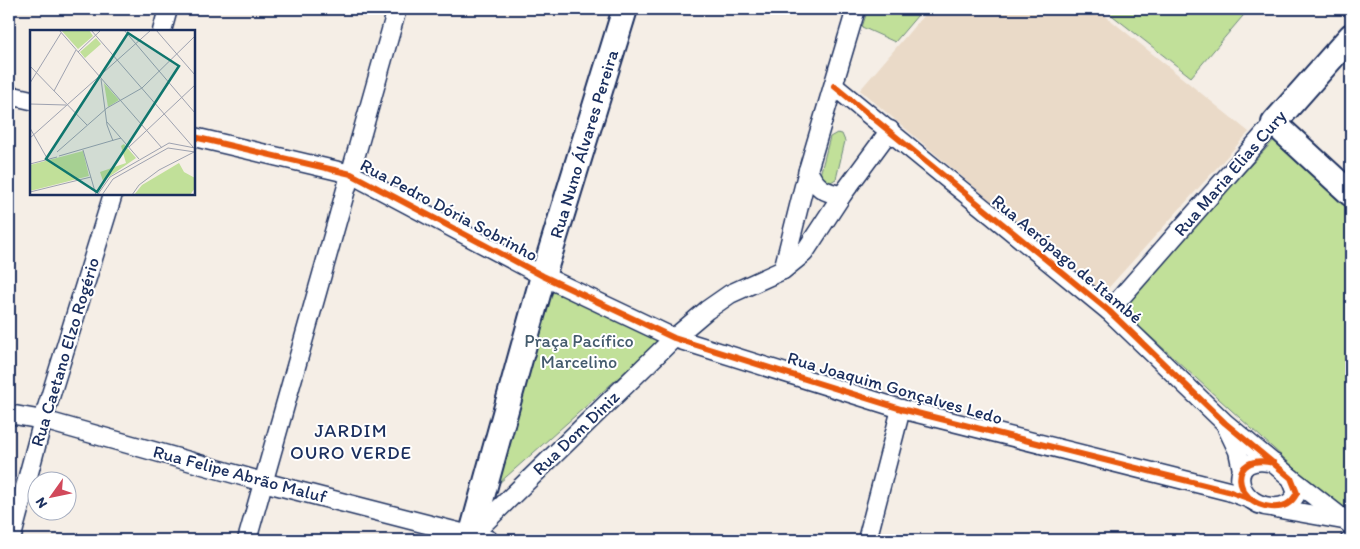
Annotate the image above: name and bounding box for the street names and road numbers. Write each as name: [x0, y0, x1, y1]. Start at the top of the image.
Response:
street label: Rua Nuno Álvares Pereira: [545, 46, 623, 241]
street label: Rua Maria Elias Cury: [1169, 105, 1291, 241]
street label: Rua Pedro Dória Sobrinho: [356, 154, 542, 266]
street label: Rua Aerópago de Itambé: [987, 190, 1147, 328]
street label: Rua Caetano Elzo Rogério: [26, 255, 104, 449]
street label: Rua Joaquim Gonçalves Ledo: [785, 347, 1005, 429]
street label: Rua Dom Diniz: [528, 386, 625, 480]
street label: Rua Felipe Abrão Maluf: [151, 440, 329, 508]

